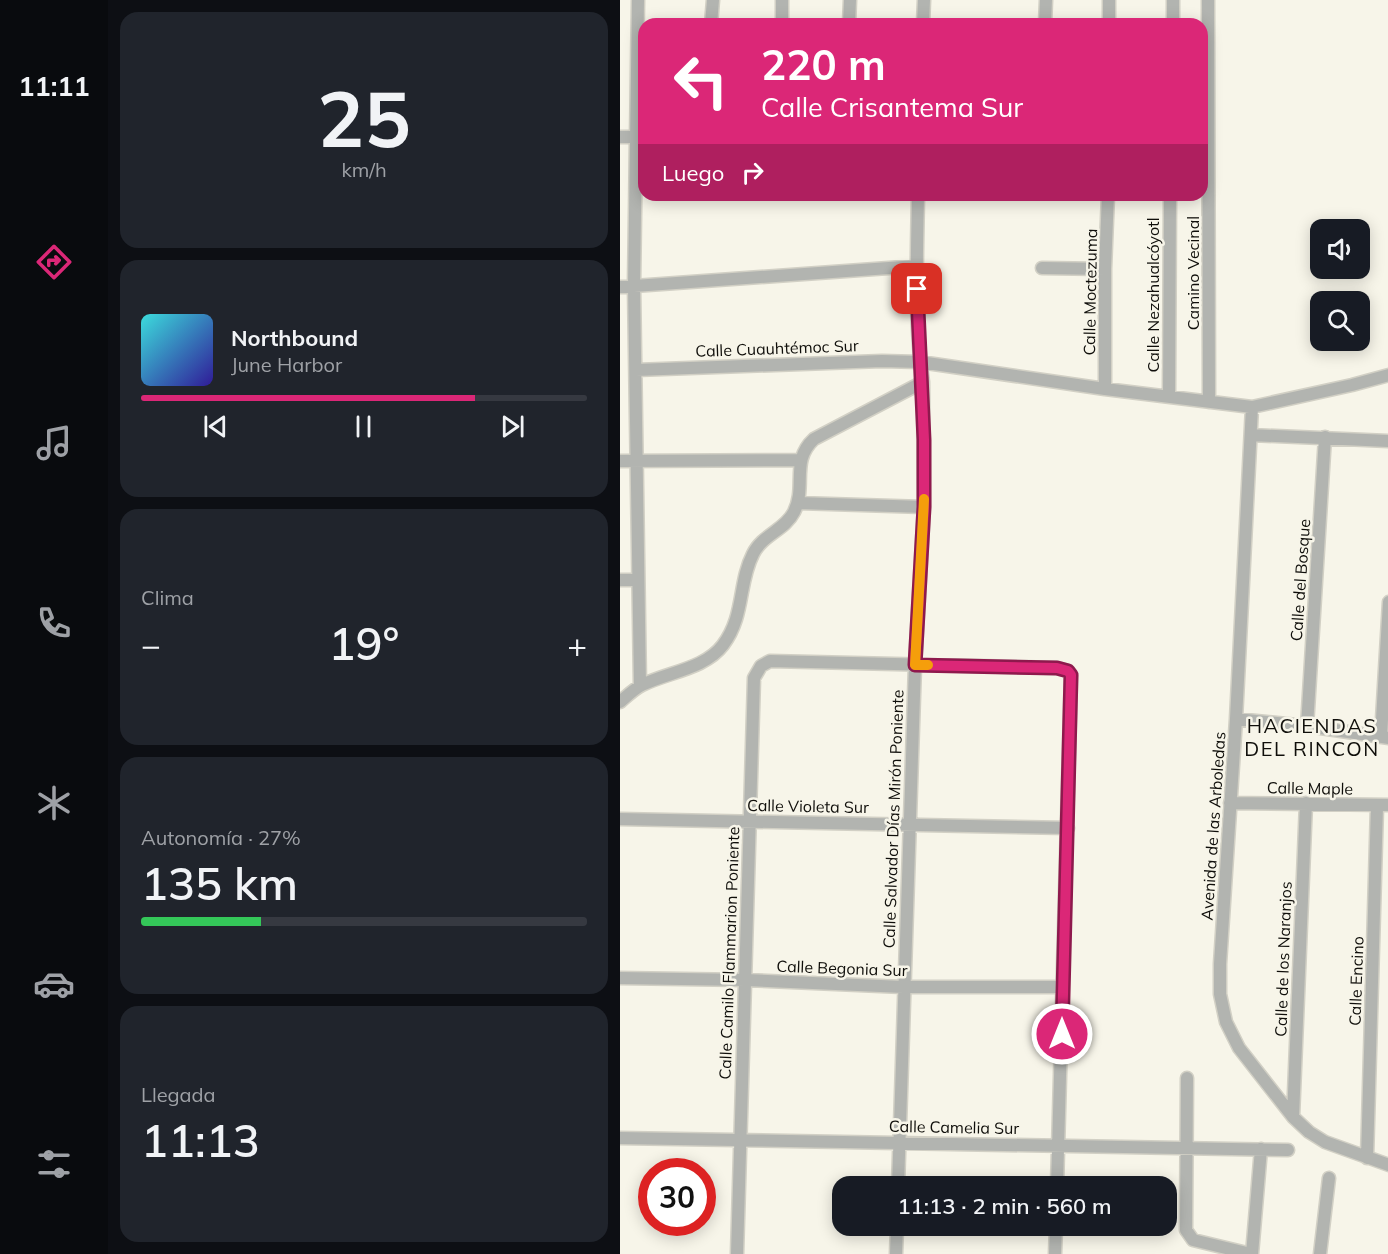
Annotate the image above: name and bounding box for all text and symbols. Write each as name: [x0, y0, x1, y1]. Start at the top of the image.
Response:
text: 220 m: [761, 38, 886, 91]
icon: left: [662, 42, 740, 120]
text: 11:11: [18, 69, 90, 103]
text: 25: [317, 69, 411, 167]
text: Calle Crisantema Sur: [761, 90, 1023, 124]
icon: right: [736, 156, 769, 189]
text: km/h: [341, 157, 387, 182]
text: Luego: [662, 159, 724, 187]
street label: Camino Vecinal: [1183, 216, 1203, 330]
street label: Calle Nezahualcóyotl: [1143, 218, 1163, 372]
map controls: [1310, 219, 1370, 351]
button: sound: [1310, 219, 1370, 279]
street label: Calle Moctezuma: [1079, 228, 1101, 356]
icon: directions: [33, 241, 75, 283]
pin: [891, 263, 942, 314]
icon: arrive: [900, 272, 933, 305]
button: search: [1310, 291, 1370, 351]
text: Northbound: [231, 324, 358, 352]
street label: Calle Cuauhtémoc Sur: [695, 335, 859, 361]
text: June Harbor: [231, 352, 342, 377]
icon: previous: [199, 410, 232, 443]
icon: pause: [347, 410, 380, 443]
icon: next: [496, 410, 529, 443]
icon: music: [33, 422, 75, 464]
street label: Calle del Bosque: [1286, 518, 1314, 642]
text: Clima: [141, 585, 194, 610]
icon: phone: [33, 602, 75, 644]
text: 19°: [329, 615, 399, 671]
text: −: [141, 624, 161, 665]
text: +: [567, 624, 587, 665]
street label: Calle Salvador Días Mirón Poniente: [878, 689, 908, 949]
district label: HACIENDAS DEL RINCON: [1244, 713, 1380, 761]
street label: Avenida de las Arboledas: [1196, 731, 1230, 921]
street label: Calle Maple: [1267, 777, 1353, 799]
icon: climate: [33, 782, 75, 824]
street label: Calle Violeta Sur: [747, 795, 869, 817]
text: Autonomía · 27%: [141, 825, 301, 850]
street label: Calle Camilo Flammarion Poniente: [715, 826, 743, 1080]
text: 135 km: [141, 855, 298, 911]
street label: Calle de los Naranjos: [1270, 881, 1296, 1037]
street label: Calle Encino: [1344, 936, 1368, 1026]
street label: Calle Begonia Sur: [776, 956, 908, 980]
icon: car: [33, 963, 75, 1005]
position arrow: [1030, 1002, 1094, 1066]
text: Llegada: [141, 1082, 216, 1107]
text: 11:13: [141, 1112, 260, 1168]
street label: Calle Camelia Sur: [889, 1116, 1019, 1138]
icon: filters: [33, 1143, 75, 1185]
speed limit sign: 30: [638, 1158, 716, 1236]
text: 11:13 · 2 min · 560 m: [897, 1192, 1112, 1220]

